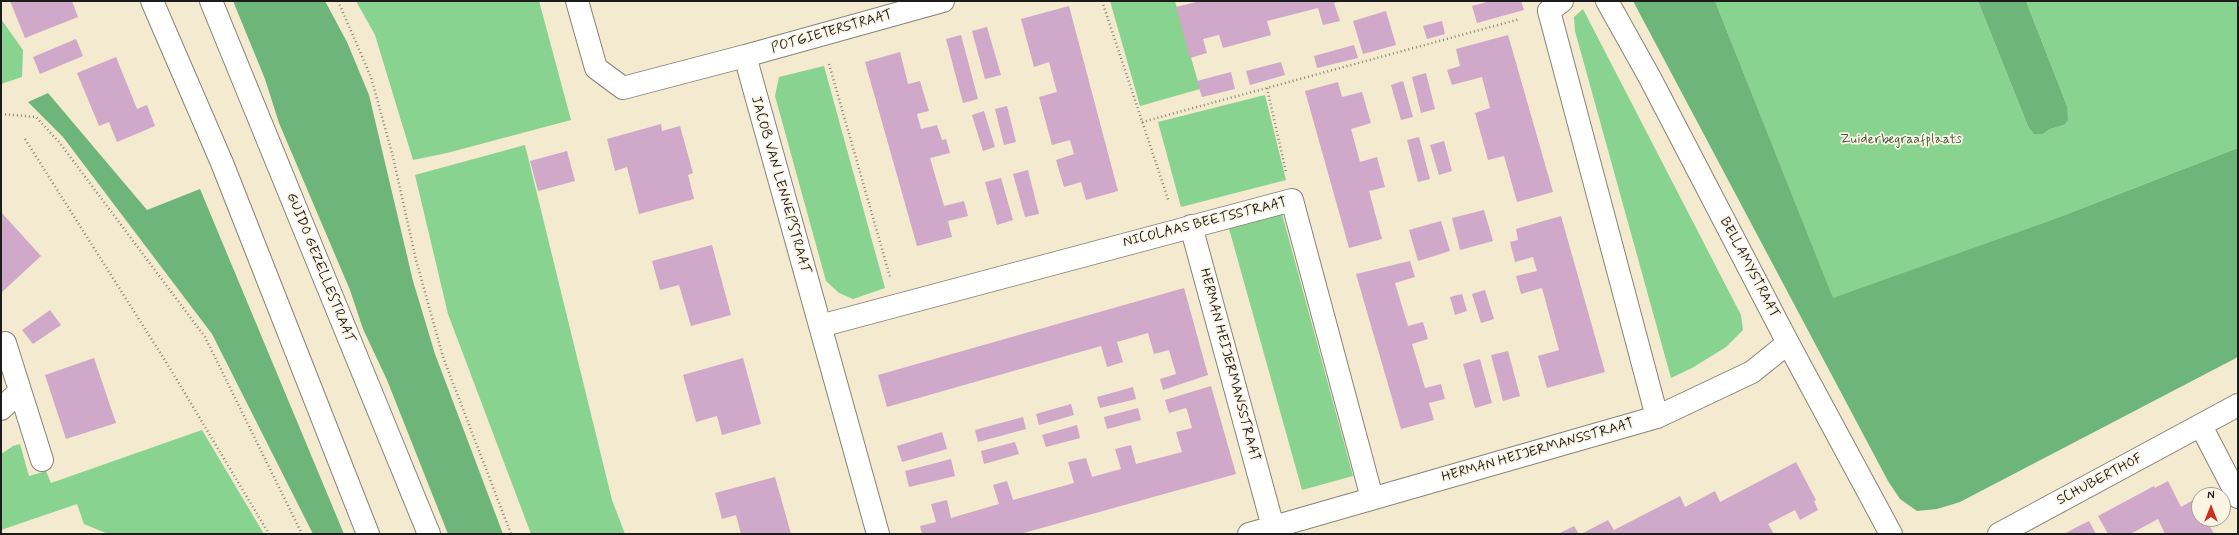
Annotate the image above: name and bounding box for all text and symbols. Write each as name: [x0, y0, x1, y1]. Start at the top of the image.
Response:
street label: POTGIETERSTRAAT: [769, 7, 895, 57]
street label: JACOB VAN LENNEPSTRAAT: [747, 94, 813, 276]
park label: Zuiderbegraafplaats: [1840, 132, 1962, 148]
street label: GUIDO GEZELLESTRAAT: [282, 190, 358, 346]
street label: NICOLAAS BEETSSTRAAT: [1121, 195, 1289, 251]
street label: BELLAMYSTRAAT: [1715, 215, 1783, 321]
street label: HERMAN HEIJERMANSSTRAAT: [1195, 267, 1263, 463]
street label: HERMAN HEIJERMANSSTRAAT: [1440, 415, 1636, 487]
street label: SCHUBERTHOF: [2054, 450, 2146, 510]
north arrow: [2191, 487, 2231, 527]
text: N: [2207, 489, 2215, 503]

